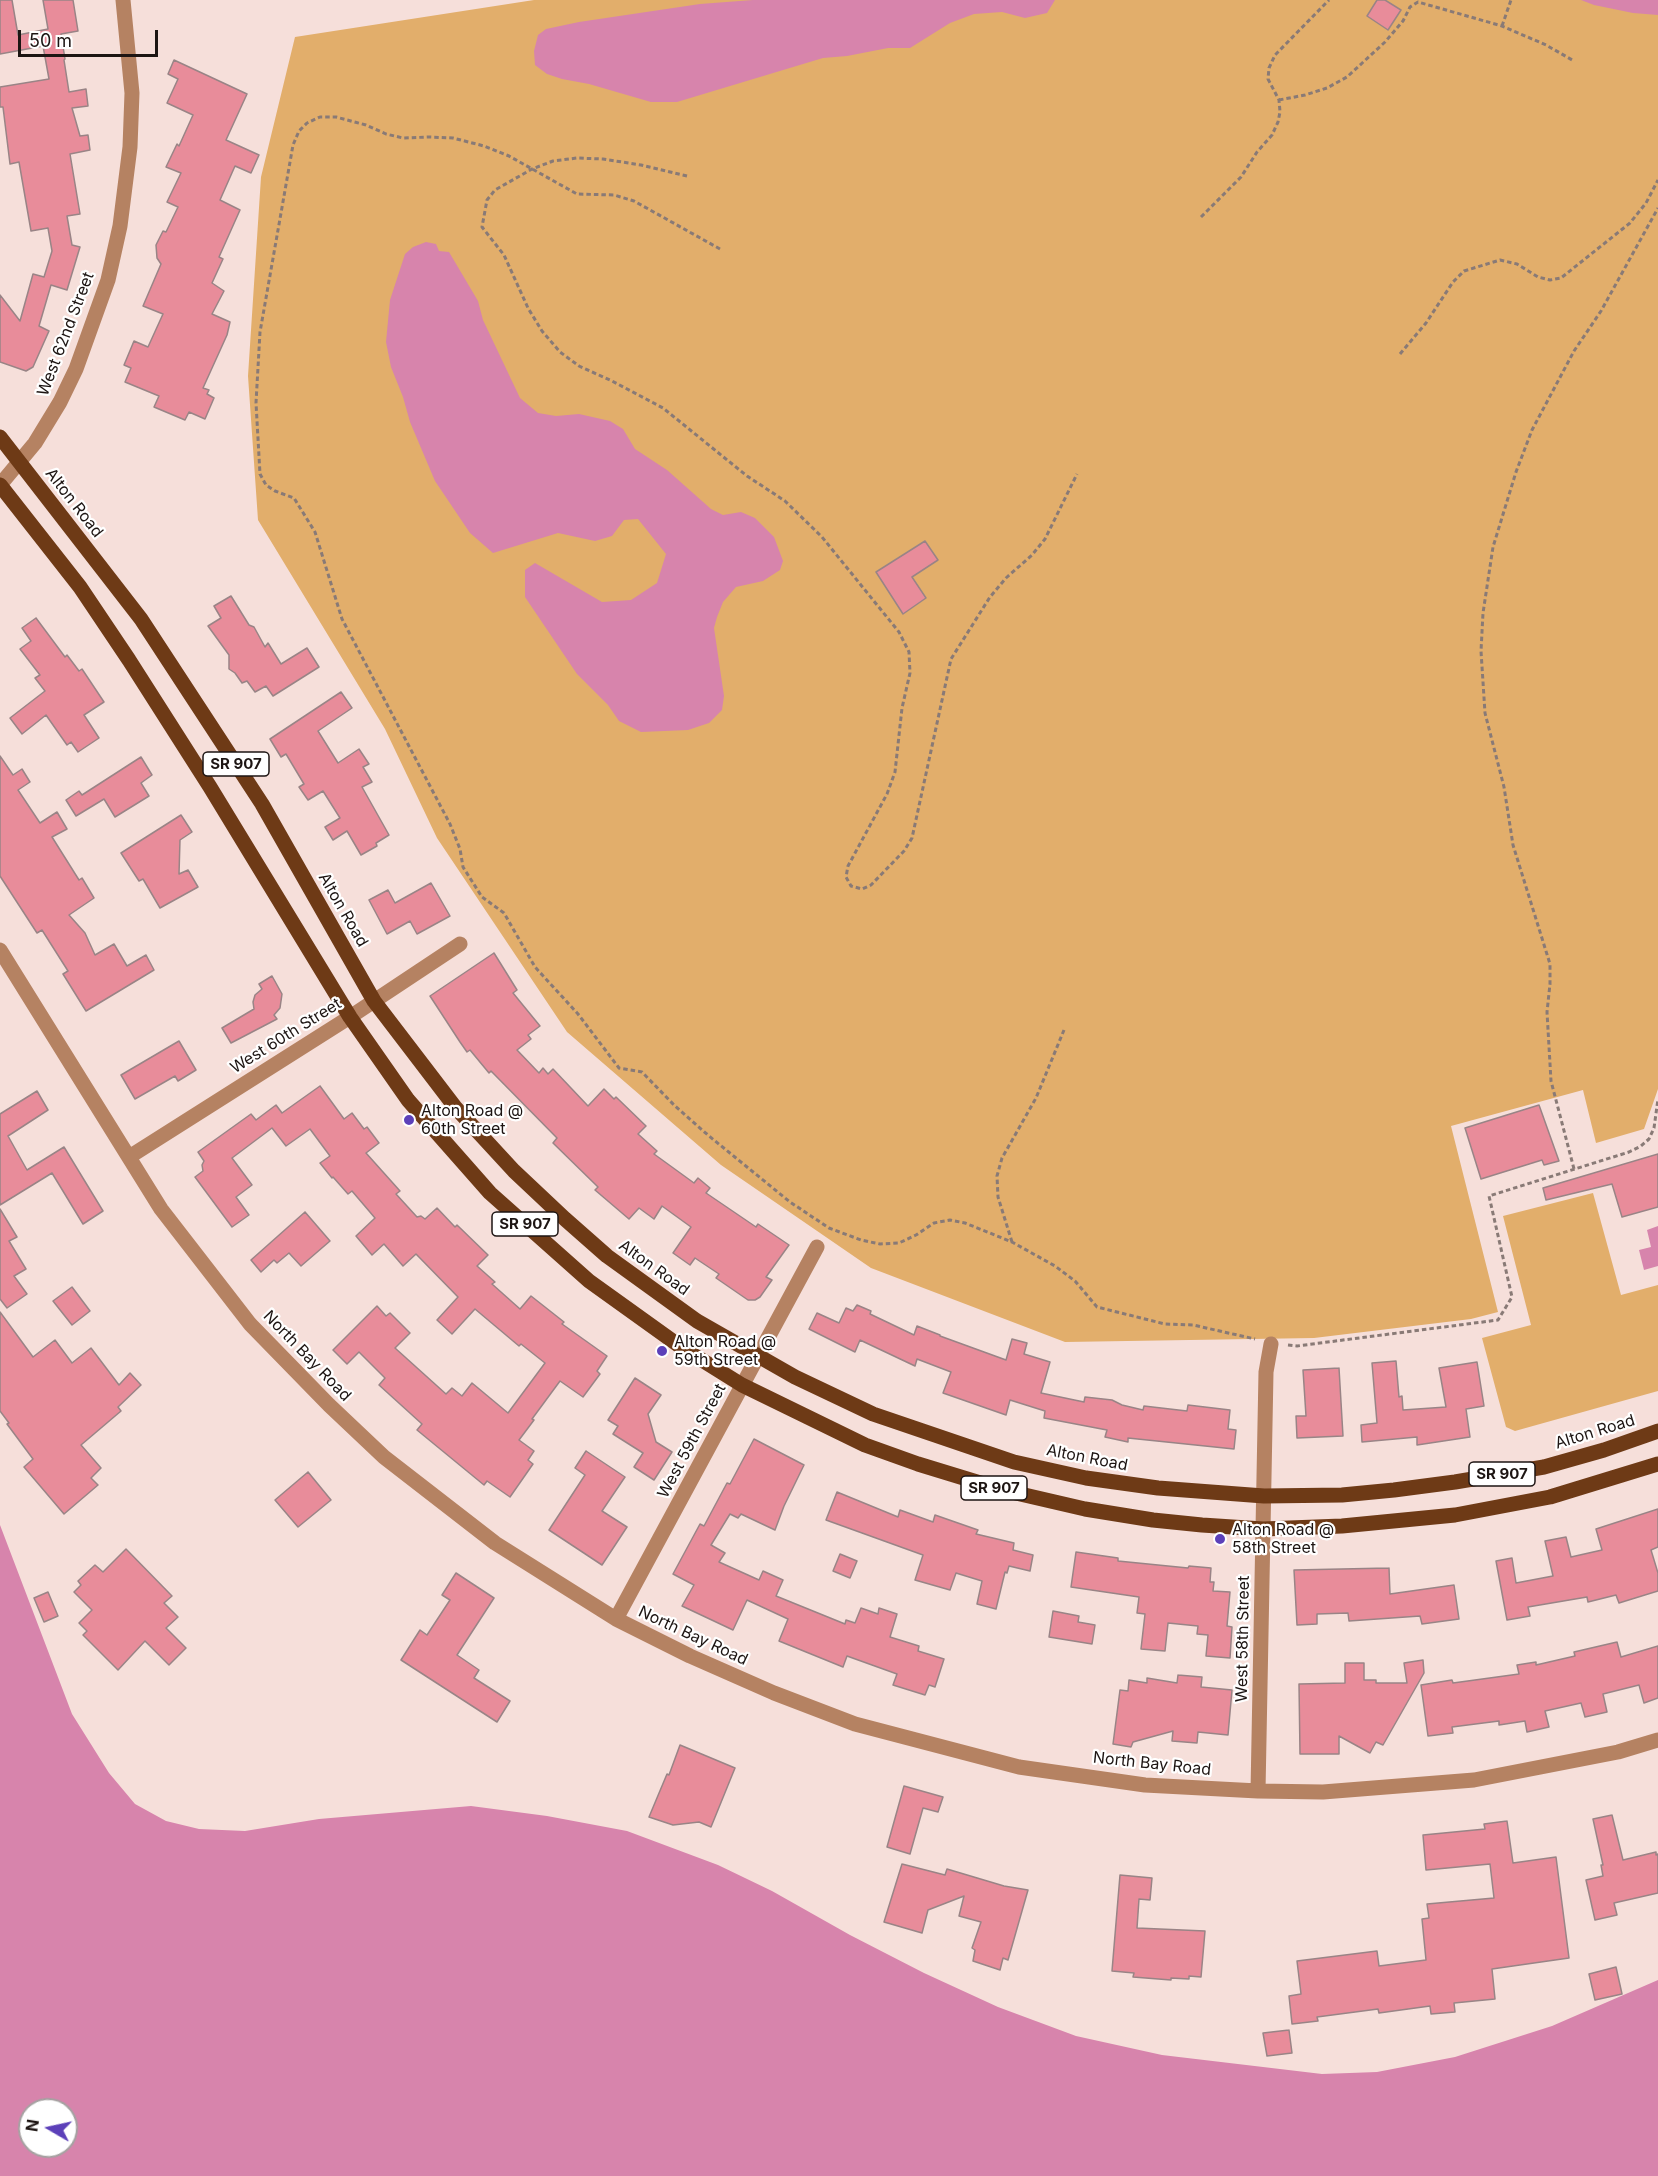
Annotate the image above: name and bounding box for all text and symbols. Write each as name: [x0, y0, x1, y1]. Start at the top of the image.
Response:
scale bar: [21, 18, 160, 56]
text: 50 m: [29, 30, 72, 51]
street label: West 62nd Street: [34, 269, 98, 399]
street label: Alton Road: [41, 465, 107, 541]
road number: SR 907: [203, 752, 269, 776]
street label: Alton Road: [314, 870, 372, 950]
street label: West 60th Street: [227, 994, 345, 1078]
place label: Alton Road @ 60th Street: [421, 1101, 523, 1139]
marker: Alton Road @ 60th Street: [402, 1113, 416, 1127]
road number: SR 907: [492, 1212, 558, 1236]
street label: Alton Road: [615, 1236, 693, 1300]
street label: North Bay Road: [259, 1307, 355, 1405]
place label: Alton Road @ 59th Street: [674, 1332, 776, 1370]
marker: Alton Road @ 59th Street: [655, 1344, 669, 1358]
street label: West 59th Street: [654, 1381, 730, 1501]
street label: Alton Road: [1553, 1411, 1637, 1453]
street label: Alton Road: [1045, 1441, 1129, 1475]
road number: SR 907: [1469, 1462, 1535, 1486]
road number: SR 907: [961, 1476, 1027, 1500]
place label: Alton Road @ 58th Street: [1232, 1520, 1334, 1558]
marker: Alton Road @ 58th Street: [1213, 1532, 1227, 1546]
street label: West 58th Street: [1232, 1576, 1254, 1702]
street label: North Bay Road: [635, 1602, 751, 1670]
street label: North Bay Road: [1092, 1748, 1212, 1780]
north arrow: [18, 2098, 78, 2158]
text: N: [21, 2118, 43, 2133]

